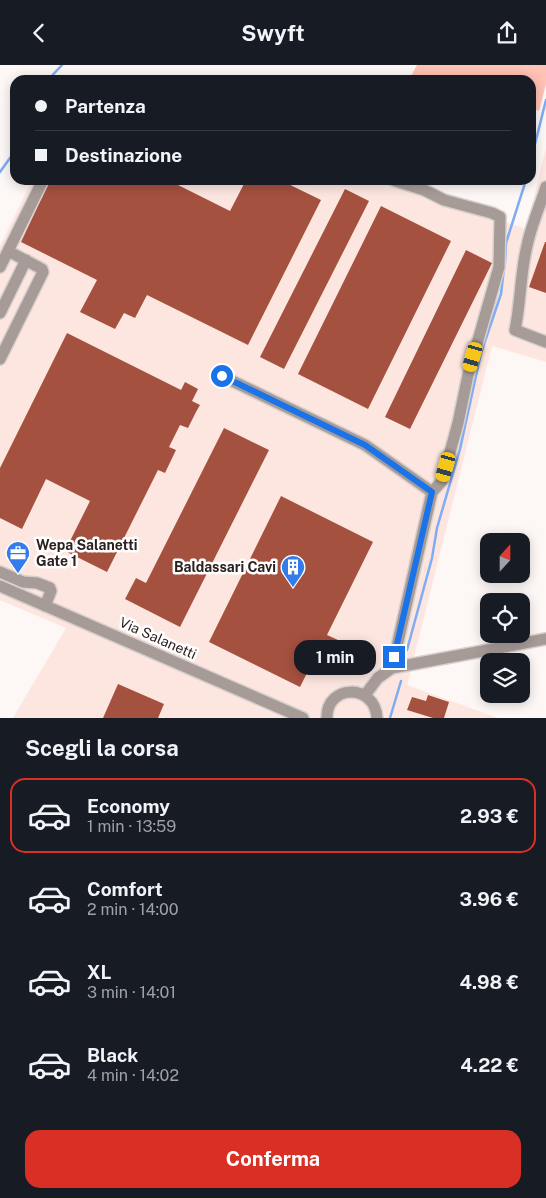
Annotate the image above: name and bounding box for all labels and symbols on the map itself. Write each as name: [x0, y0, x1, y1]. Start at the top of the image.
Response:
car: [461, 341, 484, 373]
route start: [211, 365, 233, 387]
car: [434, 451, 457, 483]
north arrow: [480, 533, 530, 583]
place label: Wepa Salanetti Gate 1: [36, 537, 137, 569]
office icon: Wepa Salanetti Gate 1: [5, 540, 31, 574]
building icon: Baldassari Cavi: [280, 554, 306, 588]
place label: Baldassari Cavi: [174, 559, 276, 575]
street label: Via Salanetti: [117, 614, 199, 662]
callout: 1 min: [294, 639, 376, 675]
route end: [383, 646, 405, 668]

